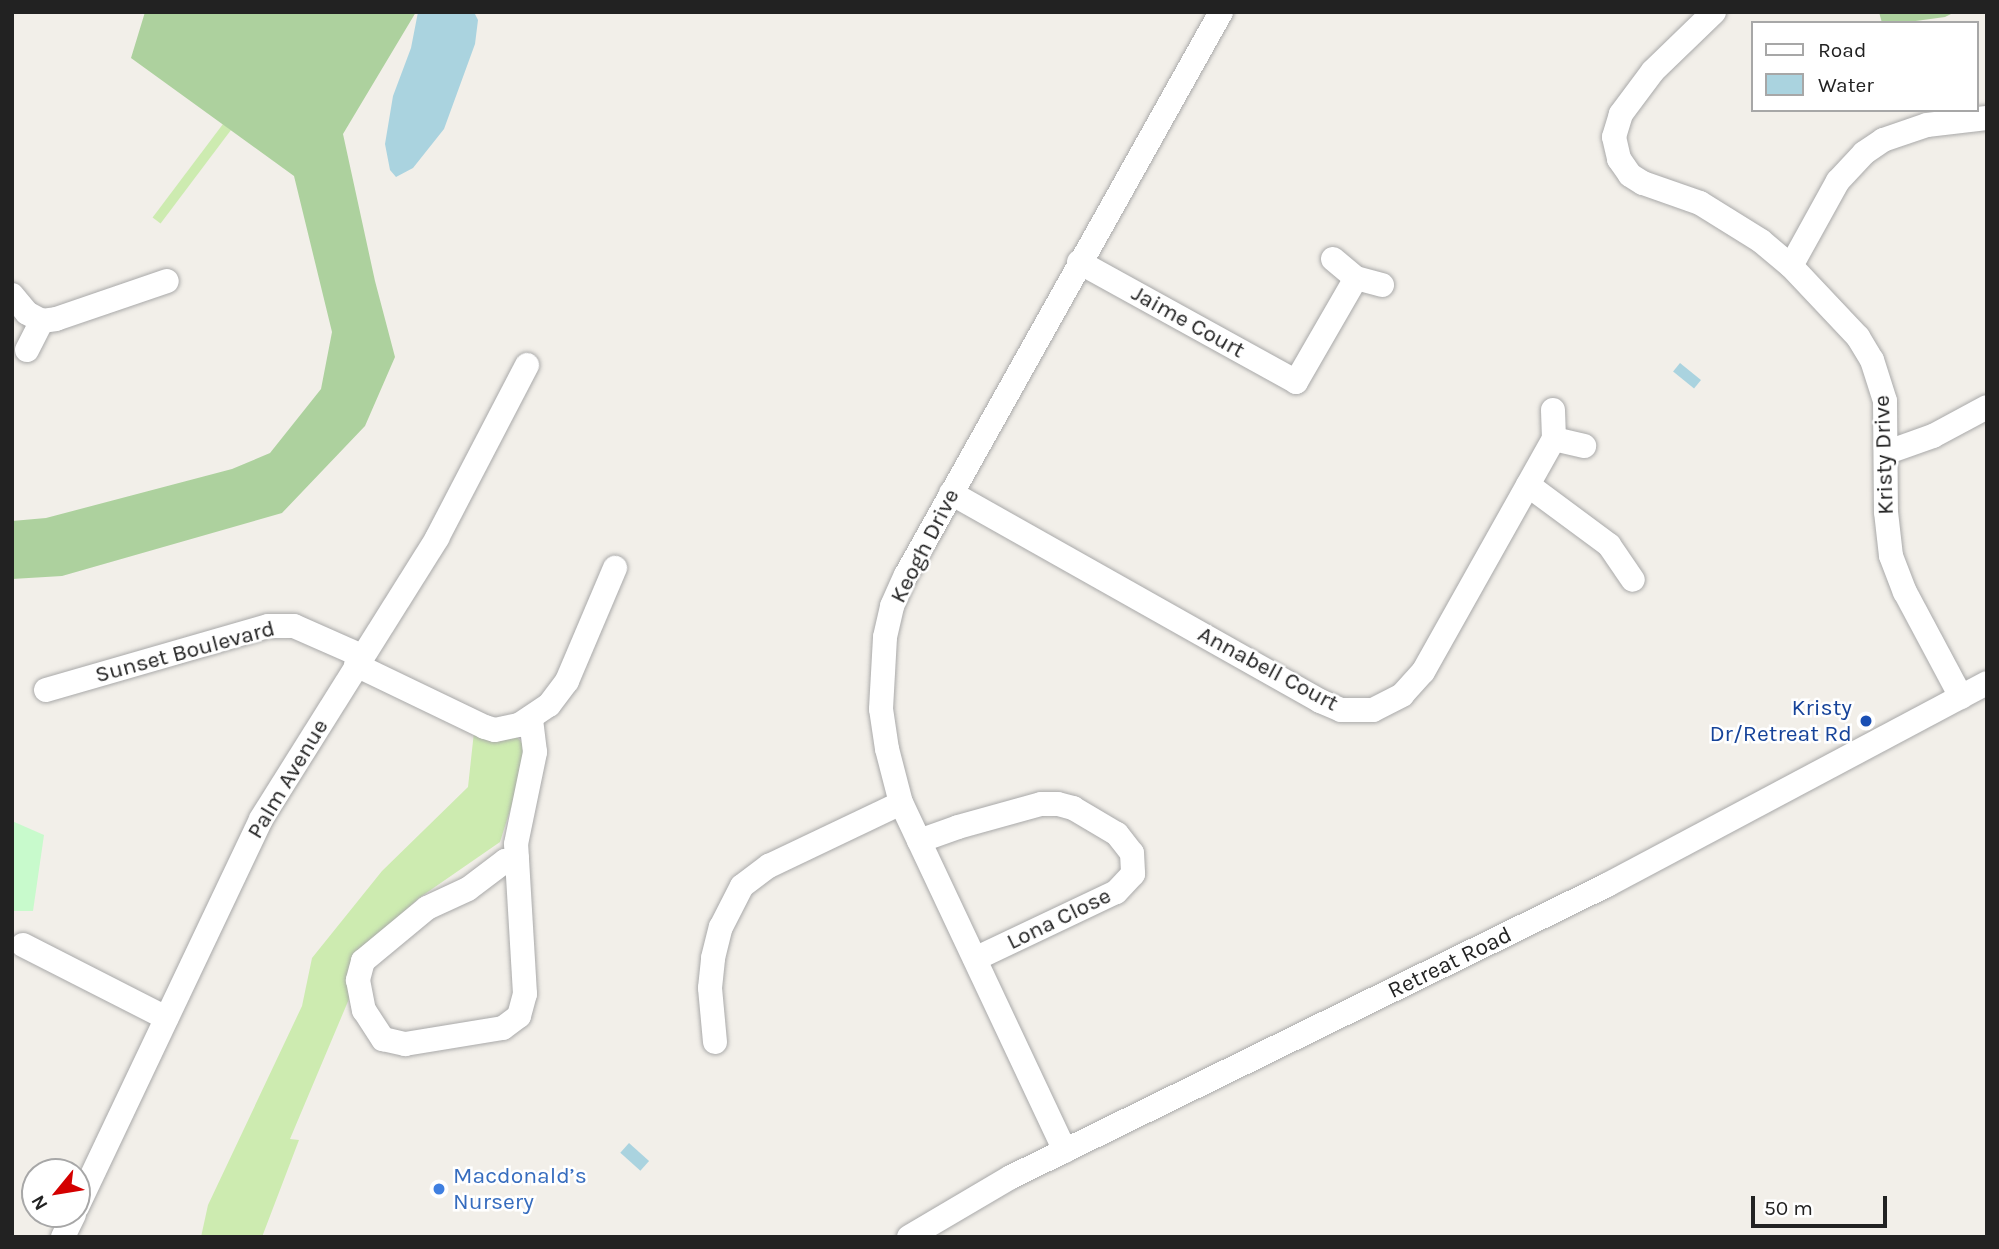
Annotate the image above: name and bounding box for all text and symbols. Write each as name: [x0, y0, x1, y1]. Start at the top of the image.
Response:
legend: [1750, 21, 1978, 112]
text: Road: [1818, 38, 1866, 62]
text: Water: [1818, 73, 1874, 97]
street label: Jaime Court: [1127, 280, 1249, 364]
street label: Kristy Drive: [1868, 395, 1900, 515]
street label: Keogh Drive: [884, 484, 966, 608]
street label: Sunset Boulevard: [92, 615, 278, 689]
street label: Annabell Court: [1193, 620, 1343, 718]
place label: Kristy Dr/Retreat Rd: [1709, 694, 1852, 748]
marker: Kristy Dr/Retreat Rd: [1858, 713, 1874, 729]
street label: Palm Avenue: [242, 714, 334, 844]
street label: Lona Close: [1002, 882, 1116, 956]
street label: Retreat Road: [1384, 921, 1516, 1005]
north arrow: [21, 1158, 91, 1228]
place label: Macdonald’s Nursery: [453, 1162, 587, 1216]
marker: Macdonald’s Nursery: [431, 1181, 447, 1197]
scale bar: [1754, 1182, 1890, 1226]
text: N: [27, 1191, 52, 1214]
text: 50 m: [1764, 1196, 1813, 1220]

